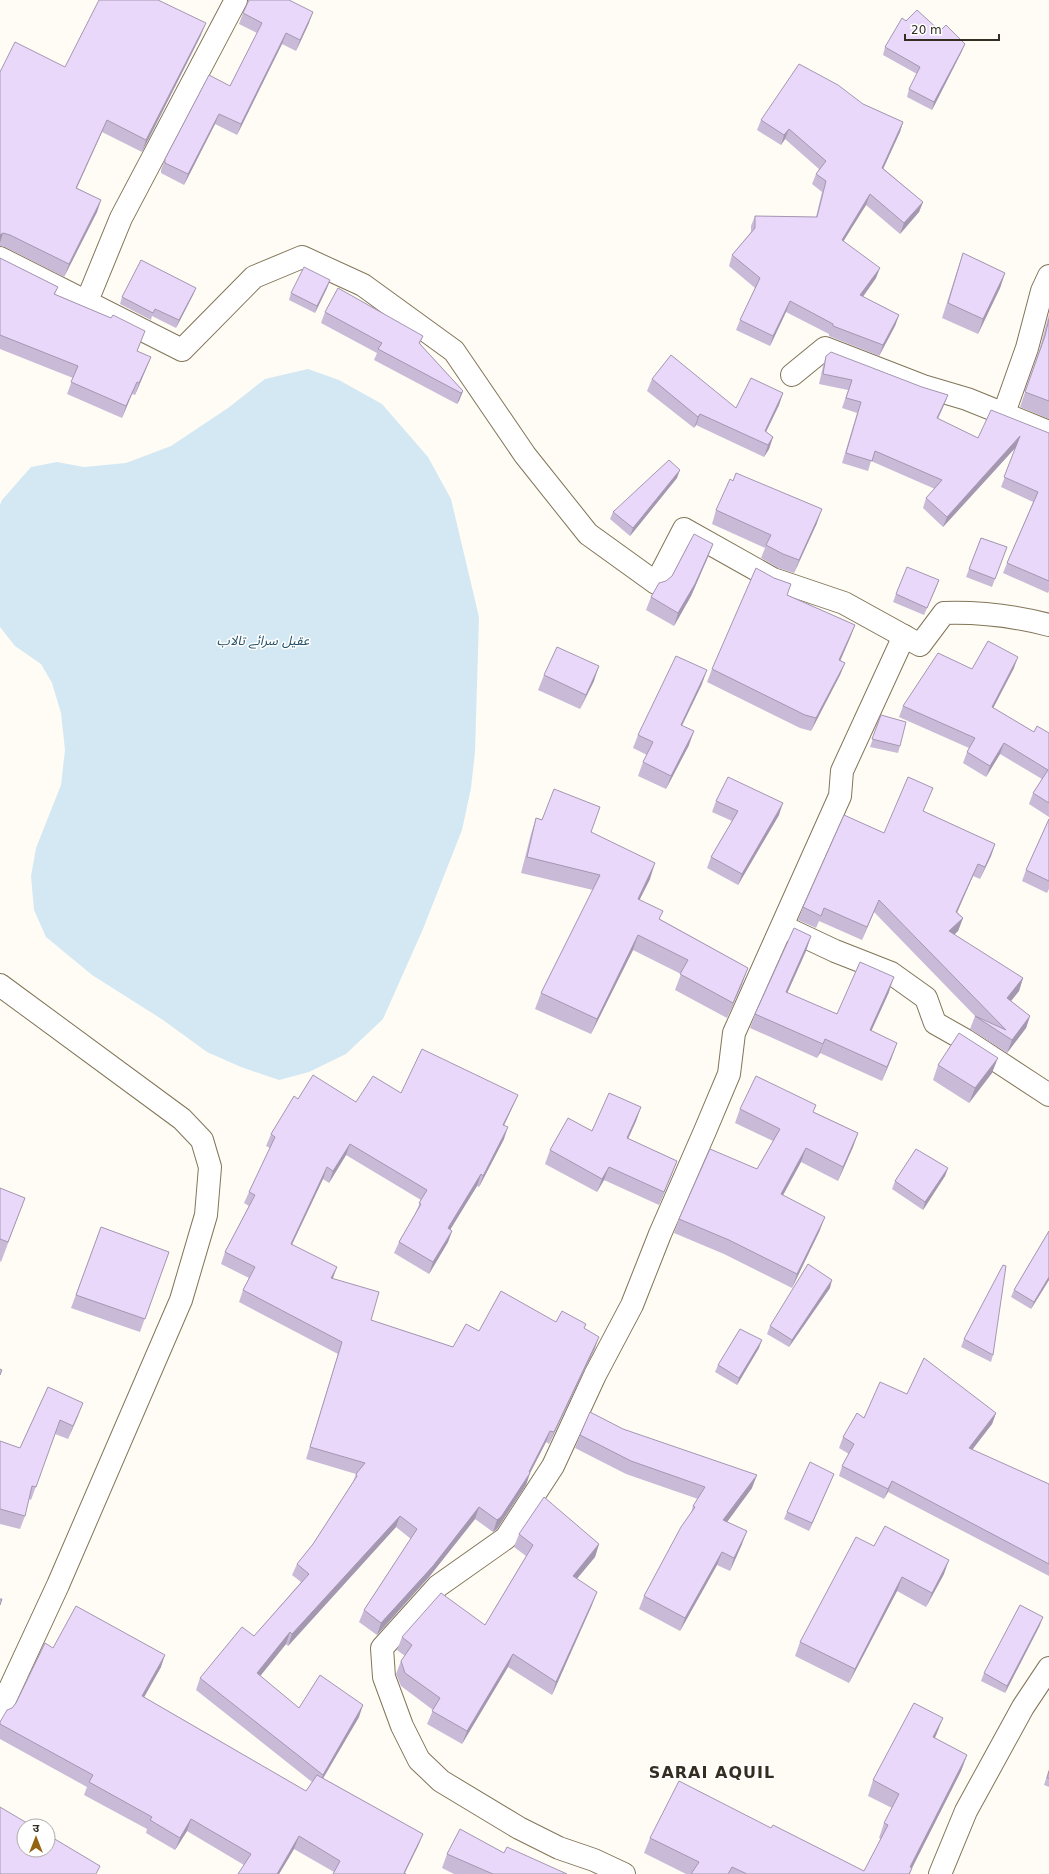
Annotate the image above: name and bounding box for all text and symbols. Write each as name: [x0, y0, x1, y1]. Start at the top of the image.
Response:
scale bar: [905, 16, 999, 42]
text: 20 m: [911, 23, 942, 37]
water label: عقیل سرائے تالاب: [217, 633, 310, 649]
district label: SARAI AQUIL: [649, 1763, 775, 1782]
north arrow: [16, 1818, 56, 1858]
text: उ: [33, 1822, 40, 1835]

